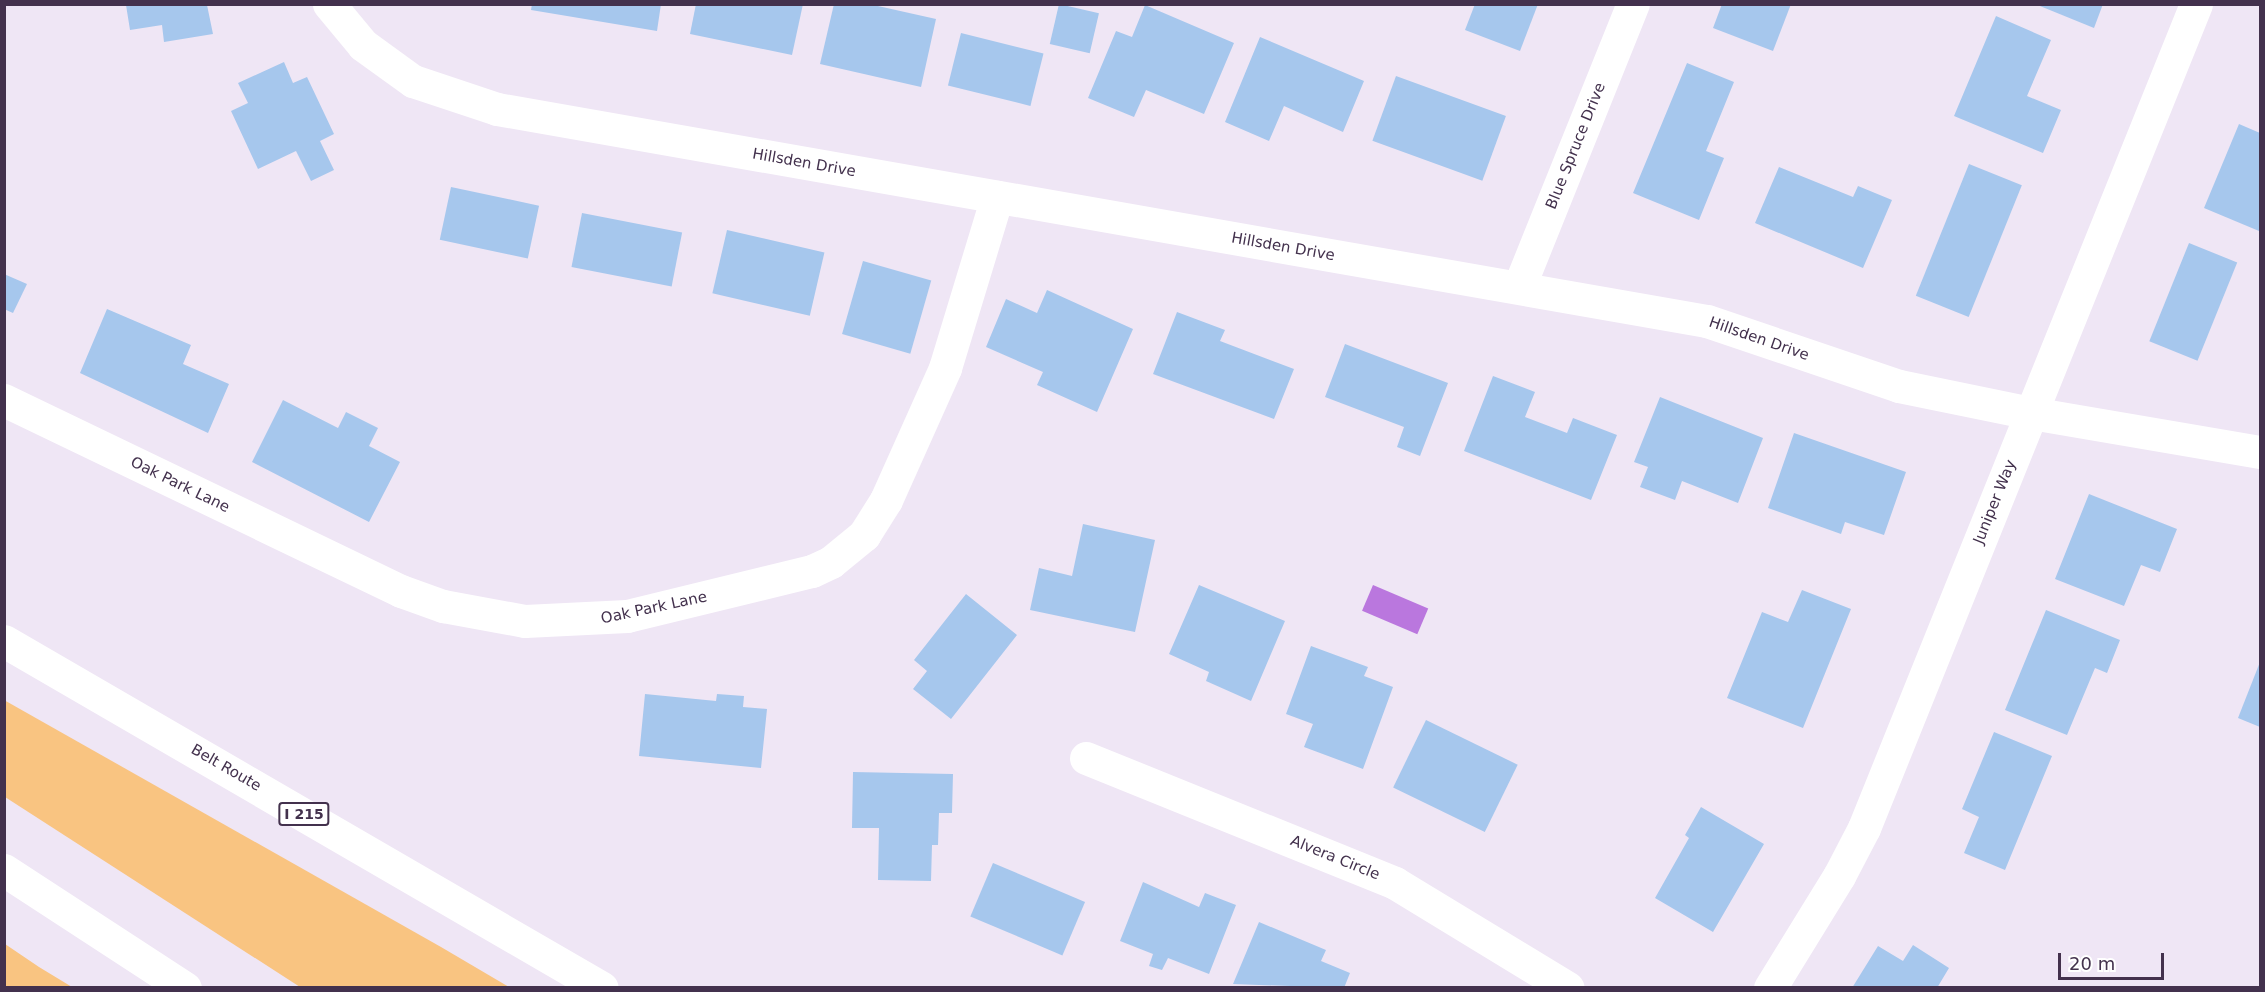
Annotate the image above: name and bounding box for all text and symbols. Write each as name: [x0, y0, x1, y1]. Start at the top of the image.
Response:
street label: Blue Spruce Drive: [1542, 80, 1610, 212]
street label: Hillsden Drive: [751, 145, 857, 181]
street label: Hillsden Drive: [1230, 229, 1336, 265]
street label: Hillsden Drive: [1707, 313, 1811, 365]
street label: Oak Park Lane: [128, 453, 232, 517]
street label: Juniper Way: [1970, 457, 2020, 547]
street label: Oak Park Lane: [599, 588, 709, 628]
street label: Belt Route: [188, 741, 264, 795]
road number: I 215: [277, 803, 331, 825]
street label: Alvera Circle: [1288, 832, 1382, 884]
scale bar: [2061, 941, 2168, 979]
text: 20 m: [2069, 953, 2115, 974]

